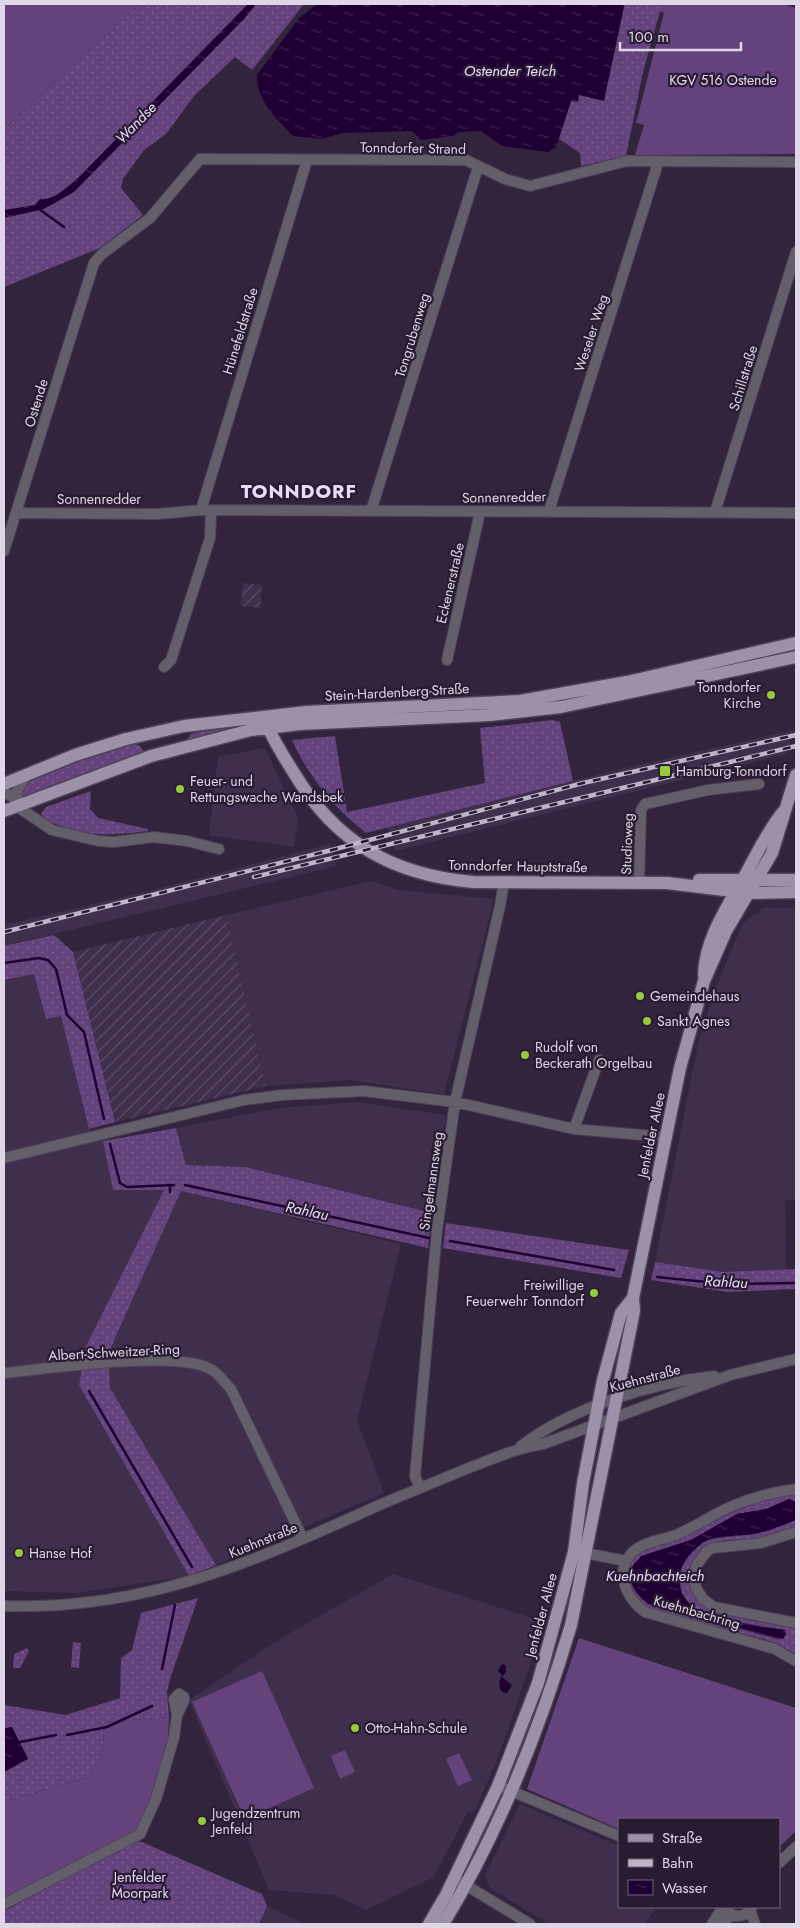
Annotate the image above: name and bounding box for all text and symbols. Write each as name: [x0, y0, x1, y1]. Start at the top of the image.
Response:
scale bar: [620, 20, 741, 52]
text: 100 m: [628, 26, 669, 48]
water label: Ostender Teich: [464, 60, 556, 82]
park label: KGV 516 Ostende: [669, 70, 777, 90]
water label: Wandse: [111, 97, 162, 149]
street label: Tonndorfer Strand: [360, 137, 466, 159]
street label: Hünefeldstraße: [217, 285, 263, 377]
street label: Tongrubenweg: [390, 290, 434, 380]
street label: Weseler Weg: [569, 292, 613, 374]
street label: Schillstraße: [724, 343, 762, 413]
street label: Ostende: [19, 376, 53, 430]
district label: TONNDORF: [241, 478, 357, 505]
street label: Sonnenredder: [462, 486, 547, 508]
street label: Sonnenredder: [57, 489, 141, 509]
street label: Eckenerstraße: [431, 541, 469, 625]
place label: Tonndorfer Kirche: [697, 677, 761, 713]
street label: Stein-Hardenberg-Straße: [324, 678, 470, 706]
marker: Tonndorfer Kirche: [765, 689, 777, 701]
place label: Hamburg-Tonndorf: [676, 761, 787, 781]
marker: Hamburg-Tonndorf: [658, 764, 672, 778]
place label: Feuer- und Rettungswache Wandsbek: [190, 771, 344, 807]
marker: Feuer- und Rettungswache Wandsbek: [174, 783, 186, 795]
street label: Studioweg: [616, 813, 638, 875]
street label: Tonndorfer Hauptstraße: [448, 855, 588, 877]
place label: Gemeindehaus: [650, 986, 740, 1006]
marker: Gemeindehaus: [634, 990, 646, 1002]
place label: Sankt Agnes: [657, 1011, 730, 1031]
marker: Sankt Agnes: [641, 1015, 653, 1027]
place label: Rudolf von Beckerath Orgelbau: [535, 1037, 652, 1073]
marker: Rudolf von Beckerath Orgelbau: [519, 1049, 531, 1061]
street label: Jenfelder Allee: [632, 1091, 670, 1181]
street label: Singelmannsweg: [414, 1130, 448, 1232]
water label: Rahlau: [284, 1196, 331, 1226]
water label: Rahlau: [704, 1270, 749, 1294]
place label: Freiwillige Feuerwehr Tonndorf: [466, 1275, 585, 1311]
marker: Freiwillige Feuerwehr Tonndorf: [588, 1287, 600, 1299]
street label: Albert-Schweitzer-Ring: [48, 1339, 180, 1365]
street label: Kuehnstraße: [607, 1359, 683, 1397]
street label: Kuehnstraße: [226, 1517, 300, 1563]
place label: Hanse Hof: [29, 1543, 93, 1563]
marker: Hanse Hof: [13, 1547, 25, 1559]
water label: Kuehnbachteich: [606, 1565, 704, 1587]
street label: Jenfelder Allee: [520, 1571, 562, 1661]
street label: Kuehnbachring: [651, 1590, 743, 1634]
place label: Otto-Hahn-Schule: [365, 1718, 467, 1738]
marker: Otto-Hahn-Schule: [349, 1722, 361, 1734]
place label: Jugendzentrum Jenfeld: [210, 1803, 300, 1839]
marker: Jugendzentrum Jenfeld: [196, 1815, 208, 1827]
legend: [618, 1818, 780, 1908]
text: Straße: [662, 1827, 703, 1849]
text: Bahn: [662, 1852, 693, 1874]
park label: Jenfelder Moorpark: [111, 1867, 169, 1903]
text: Wasser: [662, 1877, 708, 1899]

